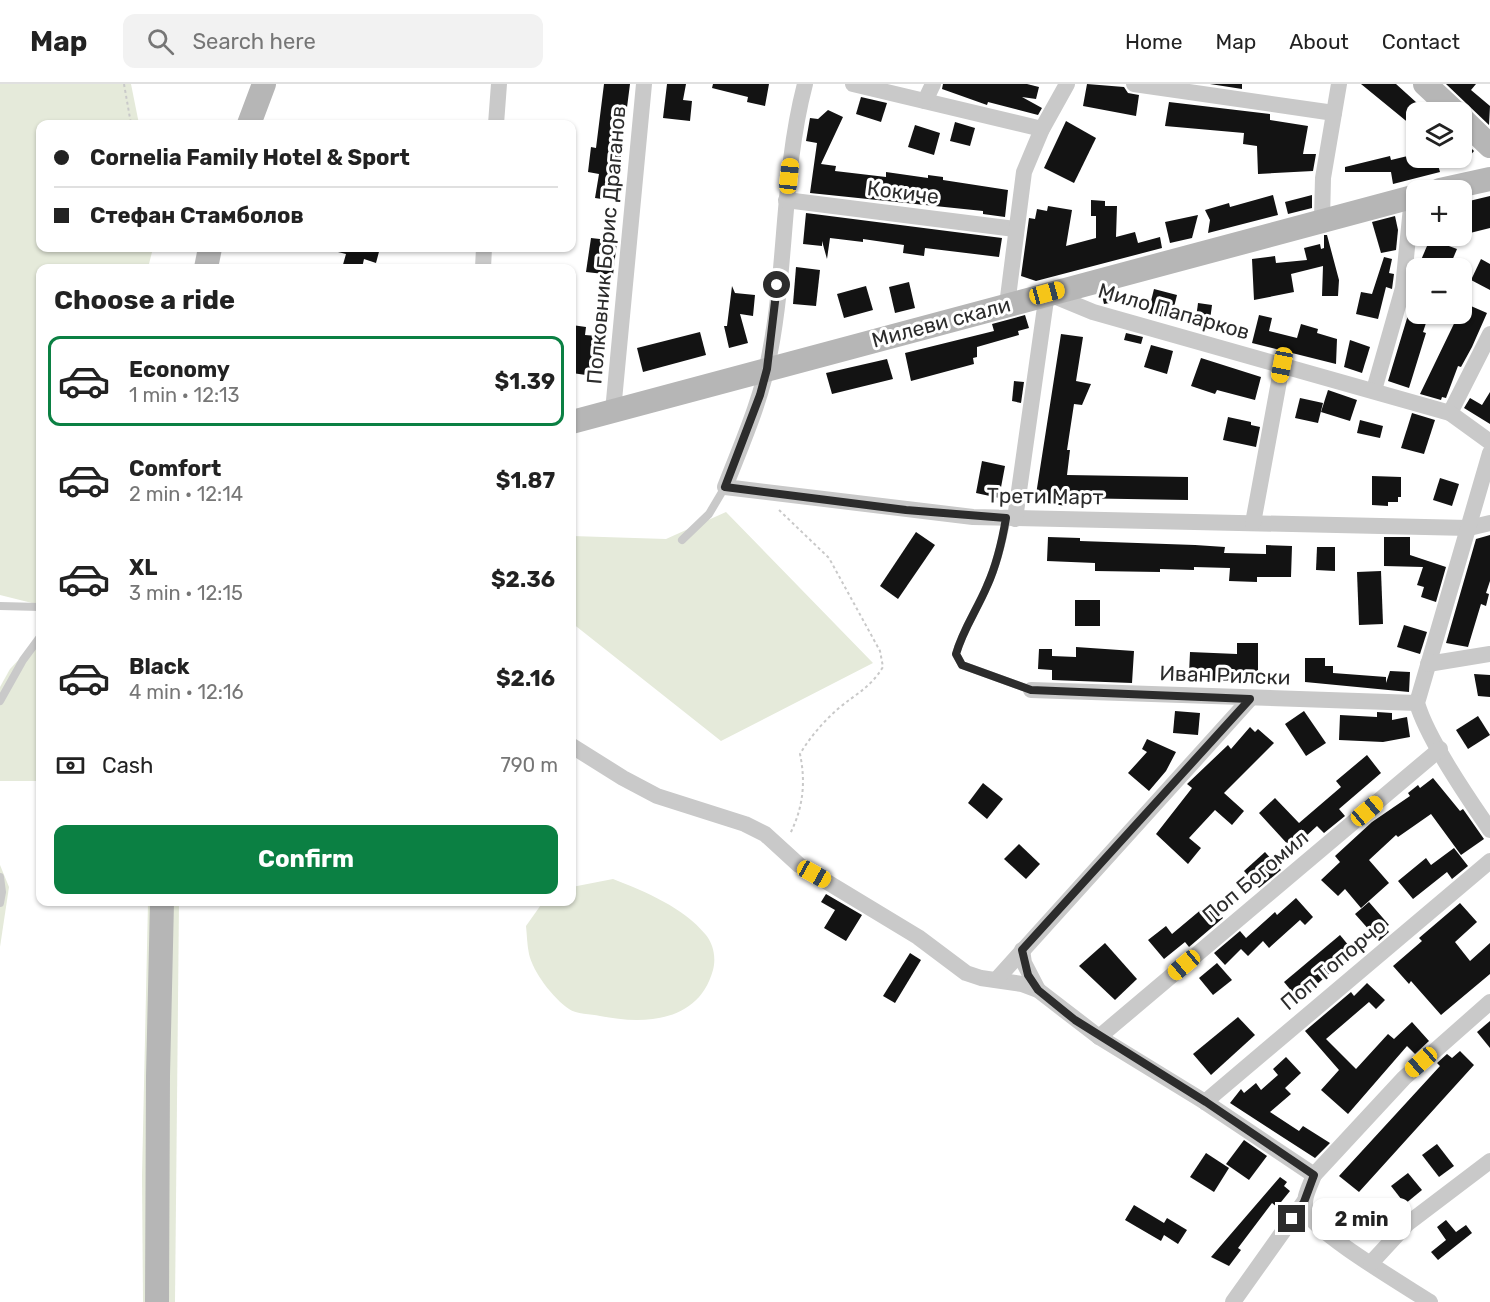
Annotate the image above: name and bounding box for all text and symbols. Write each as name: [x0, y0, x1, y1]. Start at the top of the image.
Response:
search box: [123, 14, 543, 68]
text: Map: [30, 25, 87, 58]
icon: search: [144, 25, 177, 58]
text: Search here: [192, 28, 316, 55]
text: Home: [1125, 29, 1182, 54]
text: Map: [1215, 29, 1256, 54]
text: About: [1289, 29, 1349, 54]
text: Contact: [1382, 29, 1460, 54]
map controls: [1406, 102, 1472, 324]
button: layers: [1406, 102, 1472, 168]
street label: Полковник Борис Драганов: [581, 105, 631, 385]
text: Cornelia Family Hotel & Sport: [90, 144, 410, 171]
car: [778, 157, 800, 195]
street label: Кокиче: [866, 175, 940, 209]
button: +: [1406, 180, 1472, 246]
text: Стефан Стамболов: [90, 202, 304, 229]
button: −: [1406, 258, 1472, 324]
route start: [763, 271, 790, 298]
street label: Мило Папарков: [1095, 277, 1253, 345]
car: [1027, 280, 1067, 306]
text: Choose a ride: [54, 284, 235, 316]
street label: Милеви скали: [869, 291, 1013, 353]
car: [1270, 346, 1294, 384]
icon: car: [57, 354, 111, 408]
text: Economy: [129, 356, 230, 383]
text: $1.39: [495, 368, 555, 395]
text: 1 min · 12:13: [129, 383, 240, 407]
icon: car: [57, 453, 111, 507]
text: Comfort: [129, 455, 221, 482]
text: $1.87: [496, 467, 555, 494]
text: 2 min · 12:14: [129, 482, 243, 506]
street label: Трети Март: [986, 482, 1104, 510]
icon: car: [57, 552, 111, 606]
text: XL: [129, 554, 157, 581]
text: $2.36: [491, 566, 555, 593]
text: 3 min · 12:15: [129, 581, 243, 605]
icon: car: [57, 651, 111, 705]
text: Black: [129, 653, 190, 680]
street label: Иван Рилски: [1159, 660, 1291, 690]
text: $2.16: [496, 665, 555, 692]
text: 4 min · 12:16: [129, 680, 244, 704]
icon: cash: [54, 749, 87, 782]
text: Cash: [102, 752, 153, 779]
text: 790 m: [501, 753, 558, 777]
car: [1347, 793, 1387, 829]
button: Confirm: [54, 825, 558, 894]
street label: Поп Богомил: [1197, 825, 1313, 927]
car: [794, 857, 834, 891]
street label: Поп Топорчо: [1275, 913, 1391, 1015]
car: [1164, 947, 1204, 983]
car: [1402, 1043, 1440, 1081]
callout: 2 min: [1313, 1198, 1412, 1240]
route end: [1278, 1205, 1305, 1232]
text: 2 min: [1334, 1207, 1389, 1231]

